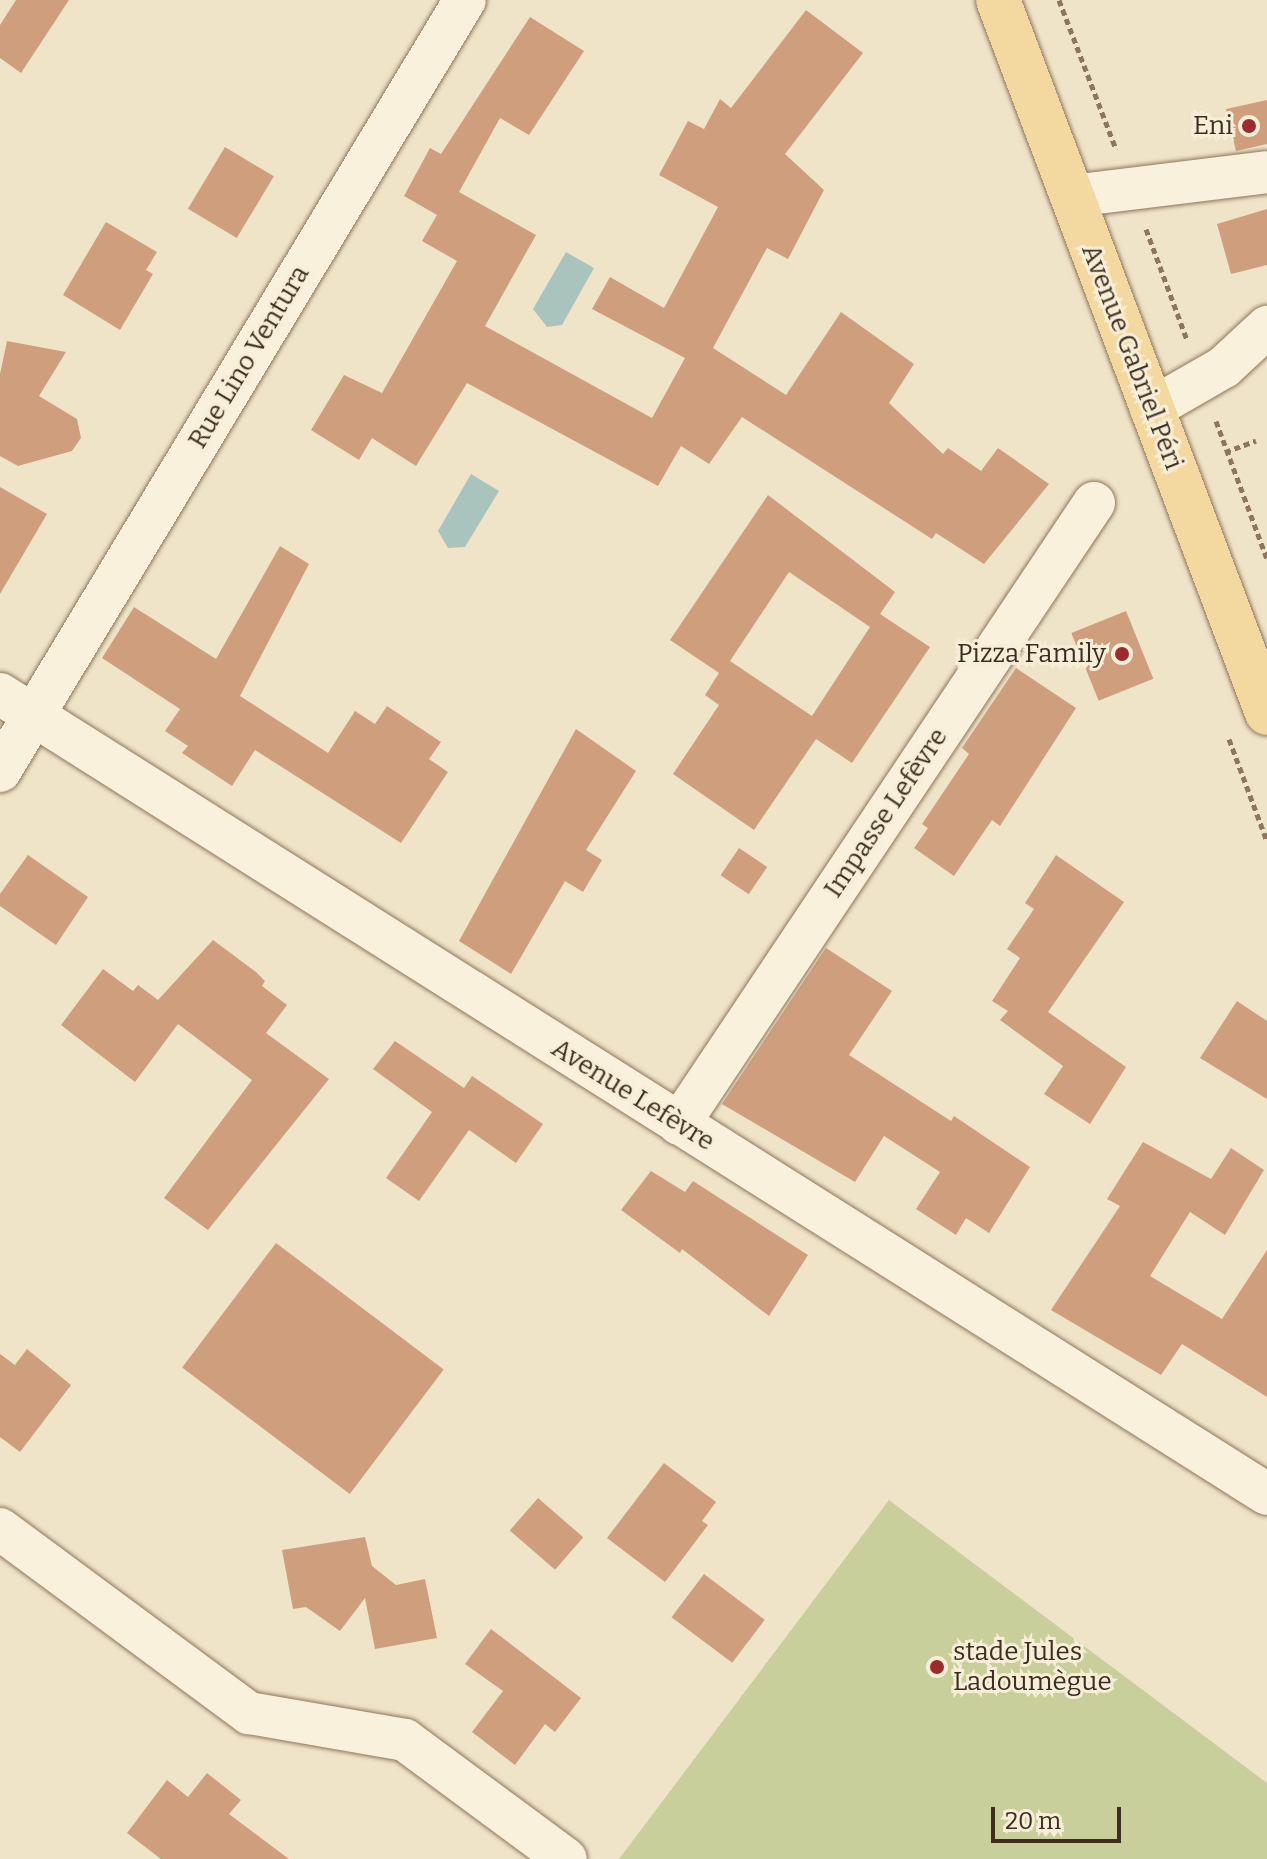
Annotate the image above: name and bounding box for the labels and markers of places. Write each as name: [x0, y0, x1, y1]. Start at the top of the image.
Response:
place label: Eni: [1193, 110, 1233, 142]
marker: Eni: [1240, 117, 1258, 135]
place label: Pizza Family: [957, 638, 1106, 670]
marker: Pizza Family: [1113, 645, 1131, 663]
place label: stade Jules Ladoumègue: [953, 1636, 1112, 1698]
marker: stade Jules Ladoumègue: [928, 1658, 946, 1676]

